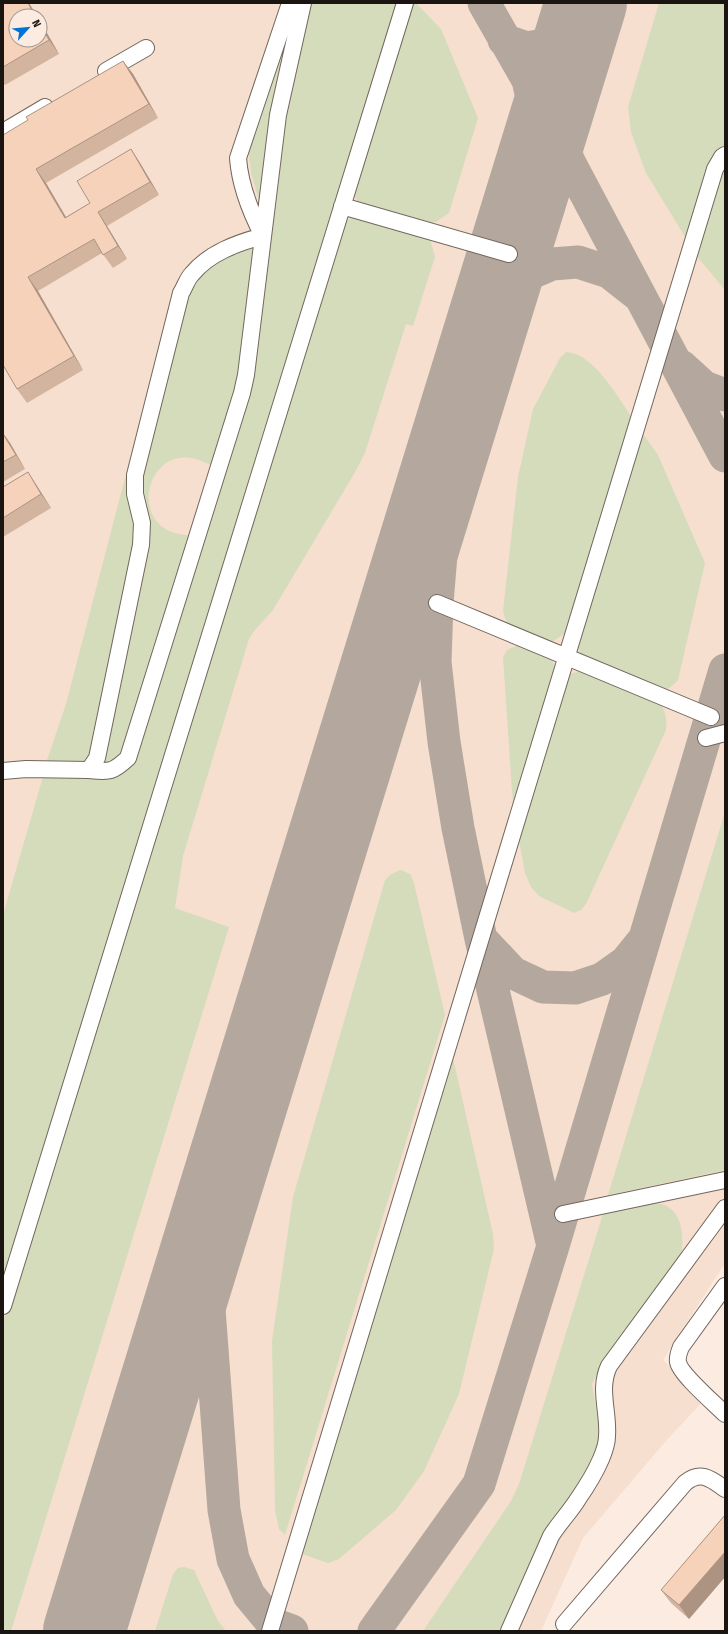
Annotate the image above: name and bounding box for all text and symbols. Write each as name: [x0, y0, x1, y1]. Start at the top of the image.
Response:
north arrow: [8, 8, 48, 48]
text: N: [29, 18, 44, 30]

